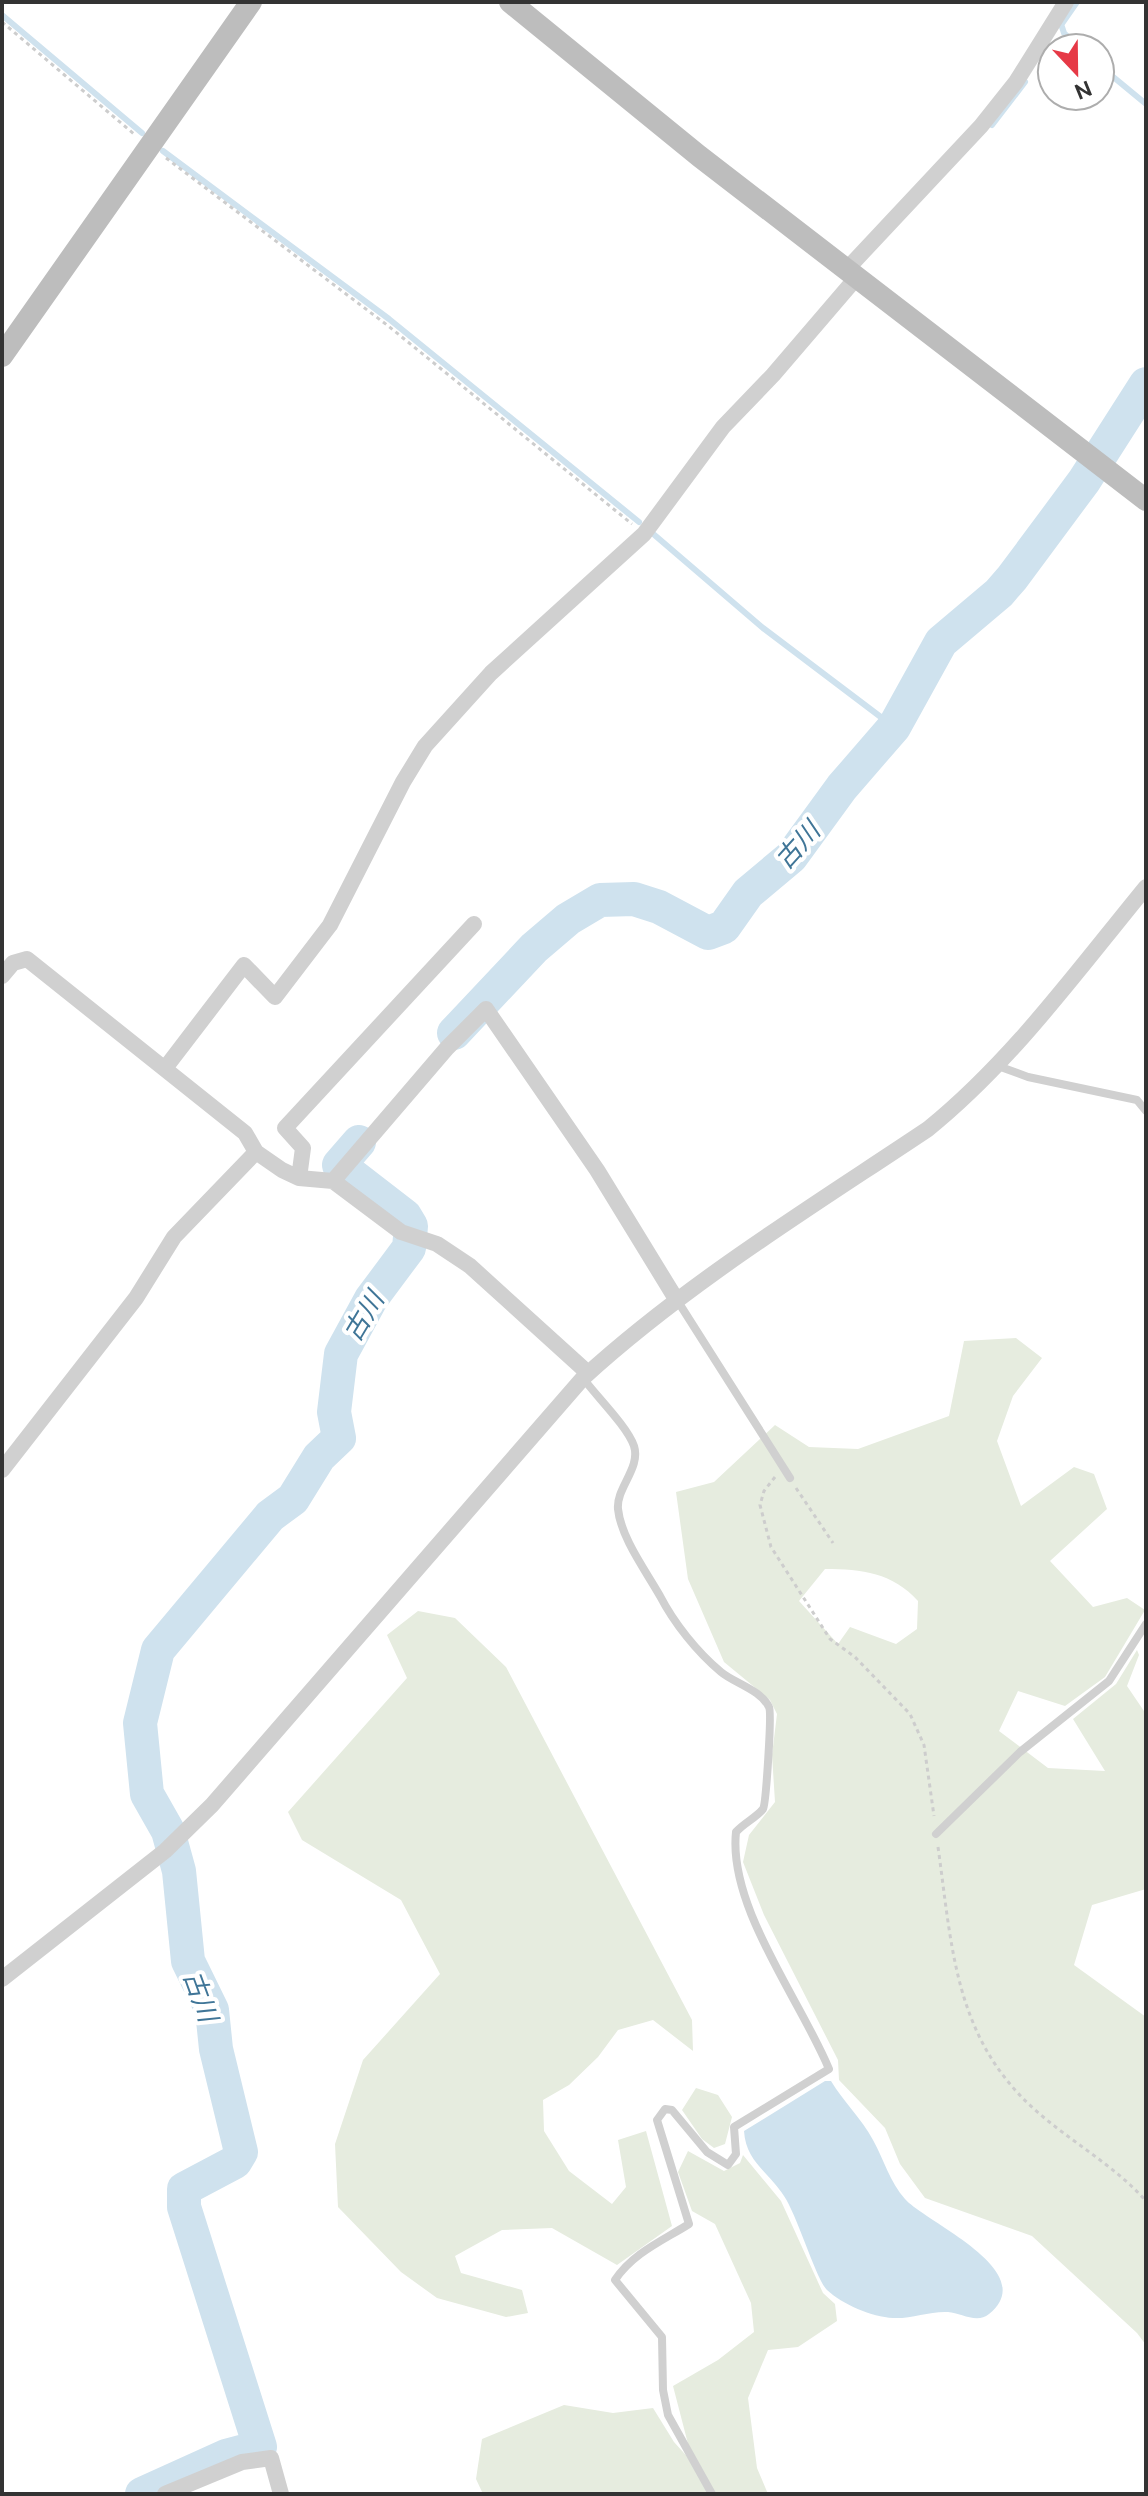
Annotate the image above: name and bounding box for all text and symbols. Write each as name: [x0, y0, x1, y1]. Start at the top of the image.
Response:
north arrow: [1036, 32, 1116, 112]
text: N: [1071, 76, 1096, 106]
water label: 古川: [769, 814, 827, 874]
water label: 古川: [337, 1284, 390, 1346]
water label: 古川: [178, 1967, 225, 2028]

